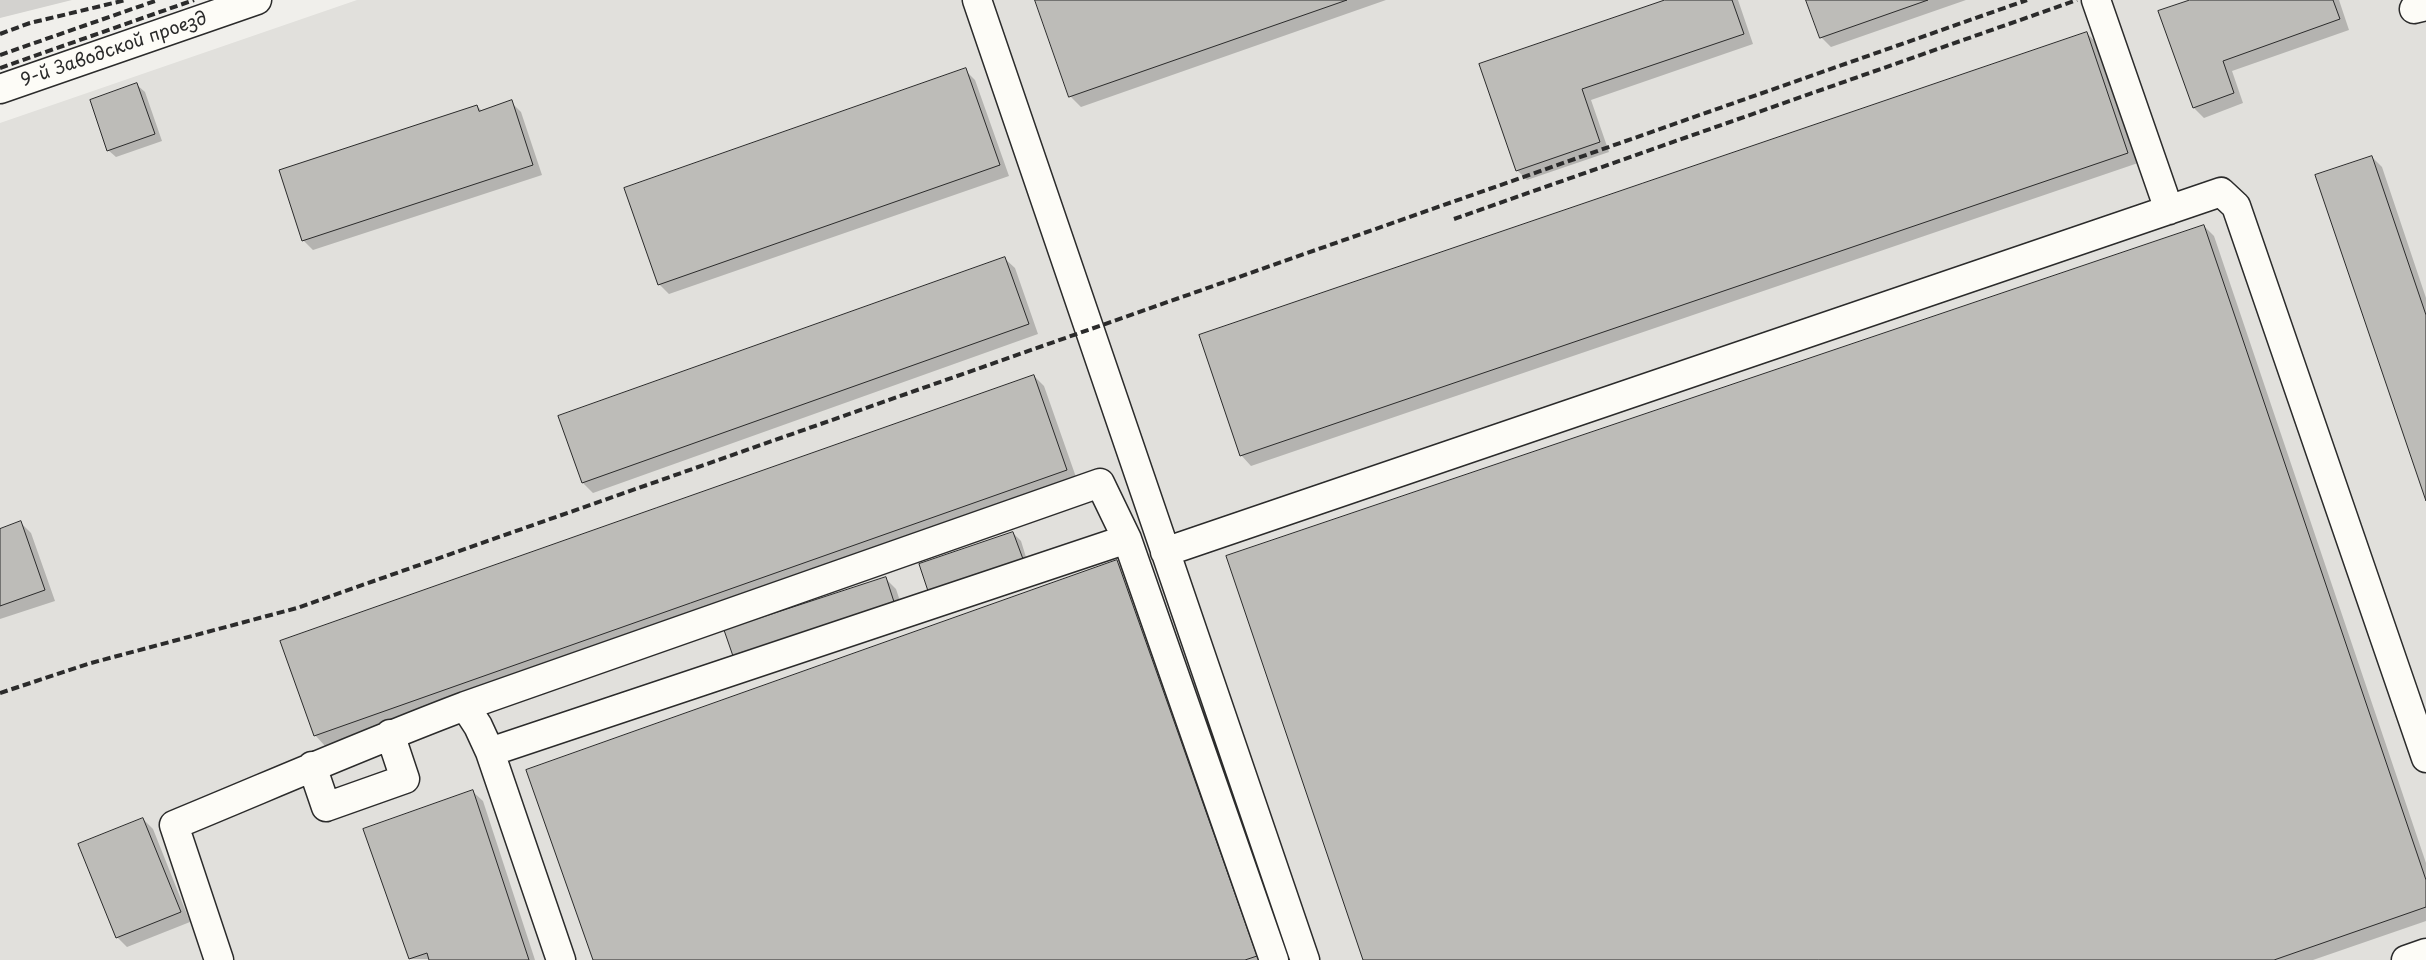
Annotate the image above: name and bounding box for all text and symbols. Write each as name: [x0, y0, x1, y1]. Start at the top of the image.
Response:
street label: 9-й Заводской проезд: [18, 8, 210, 92]

